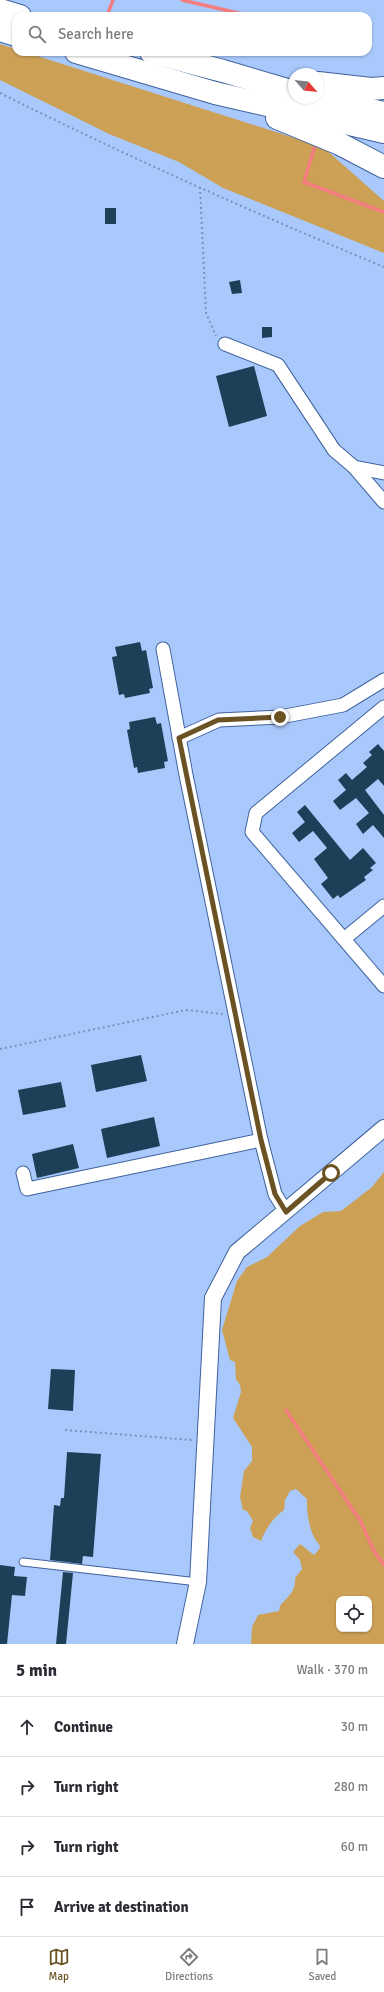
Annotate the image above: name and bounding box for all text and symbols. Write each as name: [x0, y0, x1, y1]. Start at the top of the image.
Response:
search box: [12, 12, 372, 56]
icon: search: [26, 23, 48, 45]
text: Search here: [58, 25, 134, 43]
north arrow: [288, 68, 324, 104]
route end: [271, 708, 289, 726]
route start: [322, 1164, 340, 1182]
map controls: [336, 1596, 372, 1632]
button: locate: [336, 1596, 372, 1632]
text: 5 min: [16, 1660, 57, 1681]
text: Walk · 370 m: [297, 1662, 368, 1678]
icon: ahead: [16, 1716, 38, 1738]
text: Continue: [54, 1718, 113, 1736]
text: 30 m: [341, 1719, 368, 1735]
icon: right: [16, 1776, 38, 1798]
text: Turn right: [54, 1778, 119, 1796]
text: 280 m: [334, 1779, 368, 1795]
icon: right: [16, 1836, 38, 1858]
text: Turn right: [54, 1838, 119, 1856]
text: 60 m: [341, 1839, 368, 1855]
icon: arrive: [16, 1896, 38, 1918]
text: Arrive at destination: [54, 1898, 189, 1916]
tab: Map: [48, 1946, 70, 1983]
tab: Directions: [165, 1946, 213, 1983]
tab: Saved: [309, 1946, 336, 1983]

